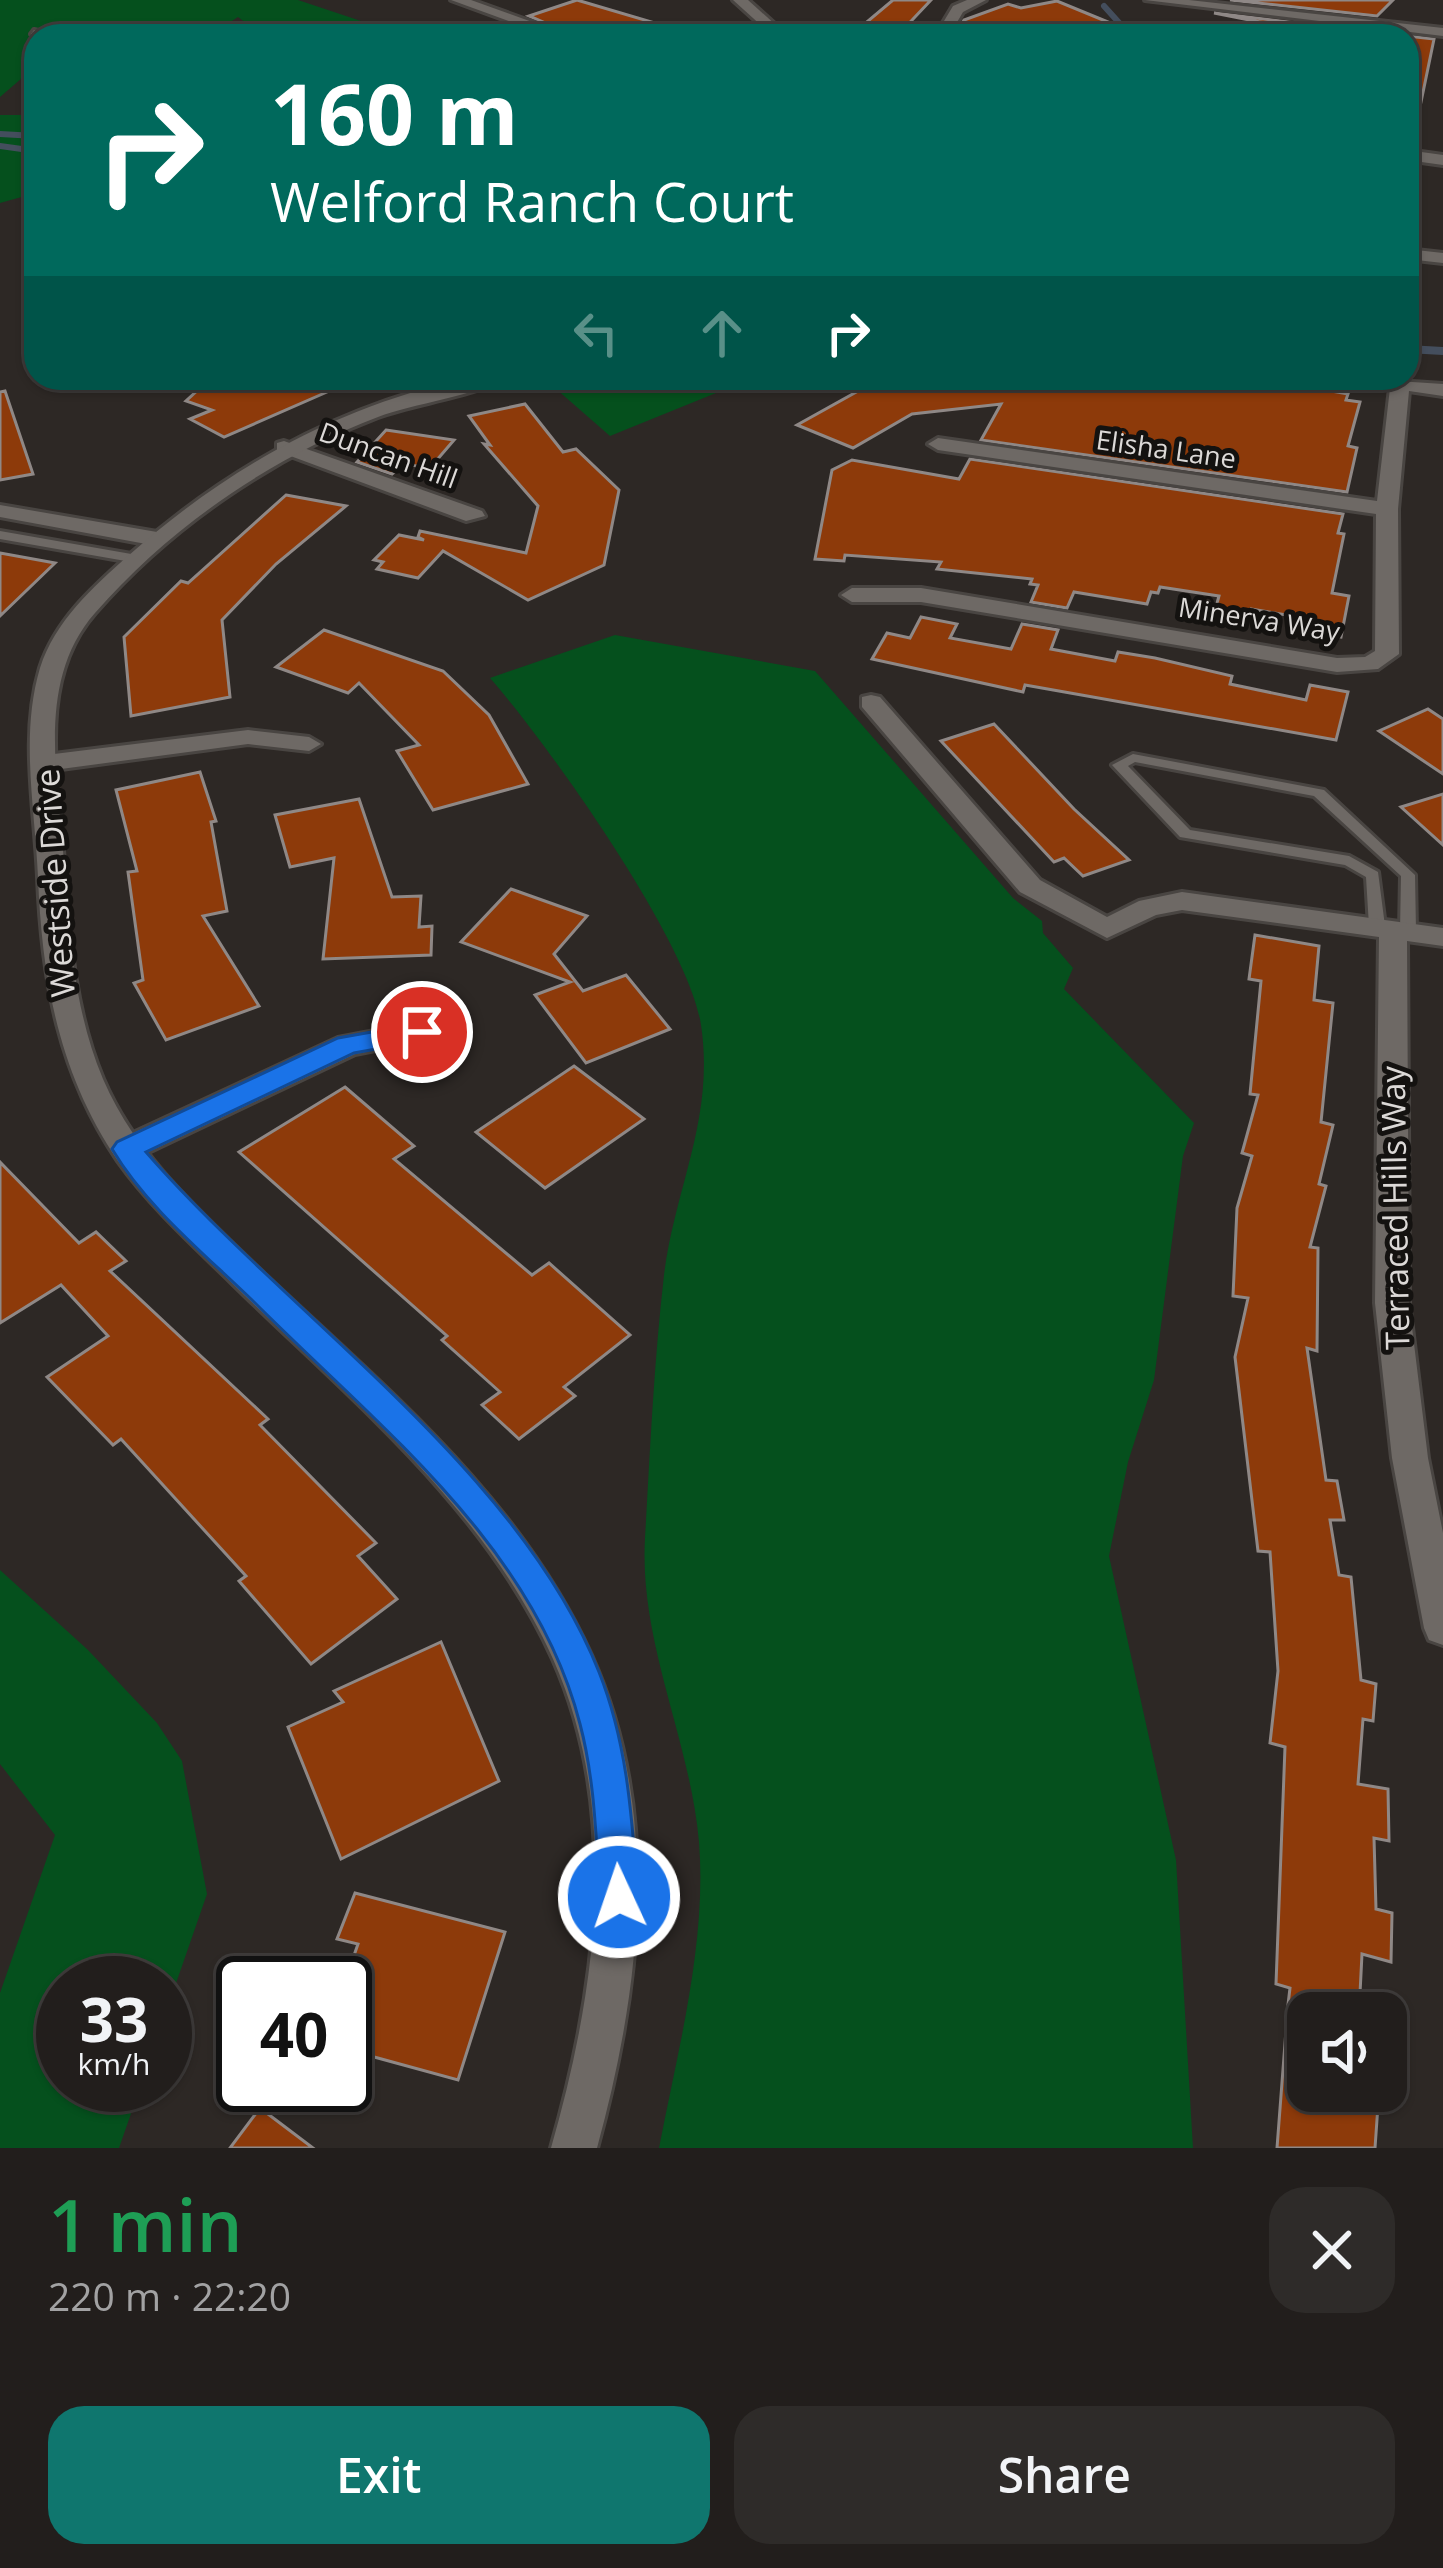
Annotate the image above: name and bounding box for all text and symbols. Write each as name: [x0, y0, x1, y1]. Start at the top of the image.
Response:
text: 160 m: [270, 55, 518, 170]
icon: right: [72, 72, 228, 228]
text: Welford Ranch Court: [270, 164, 794, 238]
icon: left: [563, 300, 629, 366]
icon: ahead: [689, 300, 755, 366]
icon: right: [815, 300, 881, 366]
street label: Duncan Hill: [314, 412, 463, 497]
street label: Elisha Lane: [1094, 420, 1239, 477]
street label: Minerva Way: [1176, 588, 1343, 650]
street label: Westside Drive: [24, 767, 85, 999]
pin: [371, 981, 473, 1083]
icon: arrive: [389, 999, 455, 1065]
street label: Terraced Hills Way: [1370, 1065, 1419, 1350]
position arrow: [556, 1834, 682, 1960]
speed limit sign: 40: [216, 1956, 372, 2112]
text: 33: [80, 1978, 148, 2060]
map controls: [1287, 1992, 1407, 2112]
button: sound: [1287, 1992, 1407, 2112]
text: km/h: [78, 2043, 150, 2084]
text: 1 min: [48, 2175, 242, 2273]
button: close: [1269, 2187, 1395, 2313]
text: 220 m · 22:20: [48, 2269, 291, 2322]
button: Exit: [48, 2406, 710, 2544]
button: Share: [734, 2406, 1395, 2544]

